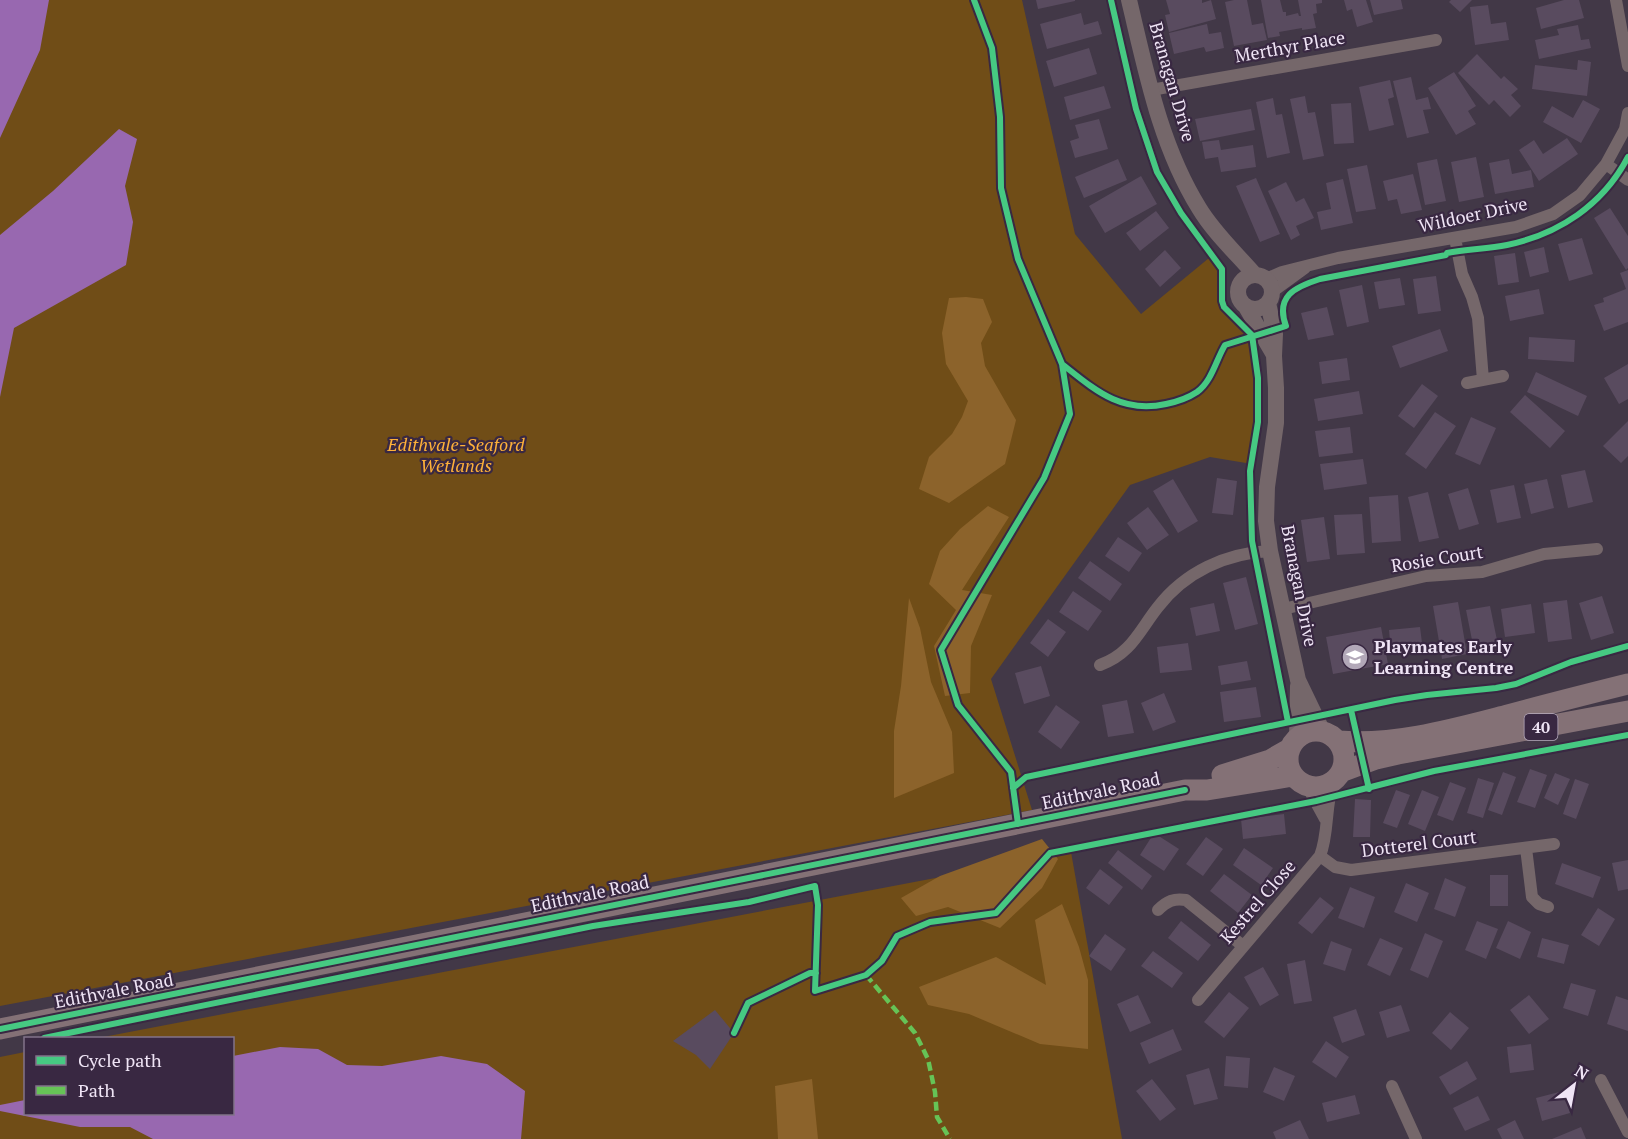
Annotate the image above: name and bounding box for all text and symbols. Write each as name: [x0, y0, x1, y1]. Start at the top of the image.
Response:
street label: Branagan Drive: [1144, 19, 1202, 144]
street label: Merthyr Place: [1233, 25, 1347, 68]
street label: Wildoer Drive: [1416, 191, 1530, 237]
park label: Edithvale-Seaford Wetlands: [386, 432, 525, 477]
street label: Branagan Drive: [1276, 523, 1324, 649]
street label: Rosie Court: [1389, 539, 1485, 577]
place label: Playmates Early Learning Centre: [1374, 634, 1514, 679]
school or university icon: Playmates Early Learning Centre: [1340, 642, 1370, 672]
road number: 40: [1524, 714, 1558, 740]
street label: Edithvale Road: [1039, 766, 1162, 814]
street label: Dotterel Court: [1360, 824, 1478, 862]
street label: Kestrel Close: [1214, 854, 1300, 948]
street label: Edithvale Road: [528, 869, 651, 917]
street label: Edithvale Road: [52, 967, 175, 1013]
legend: [24, 1037, 234, 1115]
text: Cycle path: [78, 1048, 162, 1072]
north arrow: [1544, 1055, 1604, 1115]
text: N: [1571, 1060, 1593, 1085]
text: Path: [78, 1078, 115, 1102]

